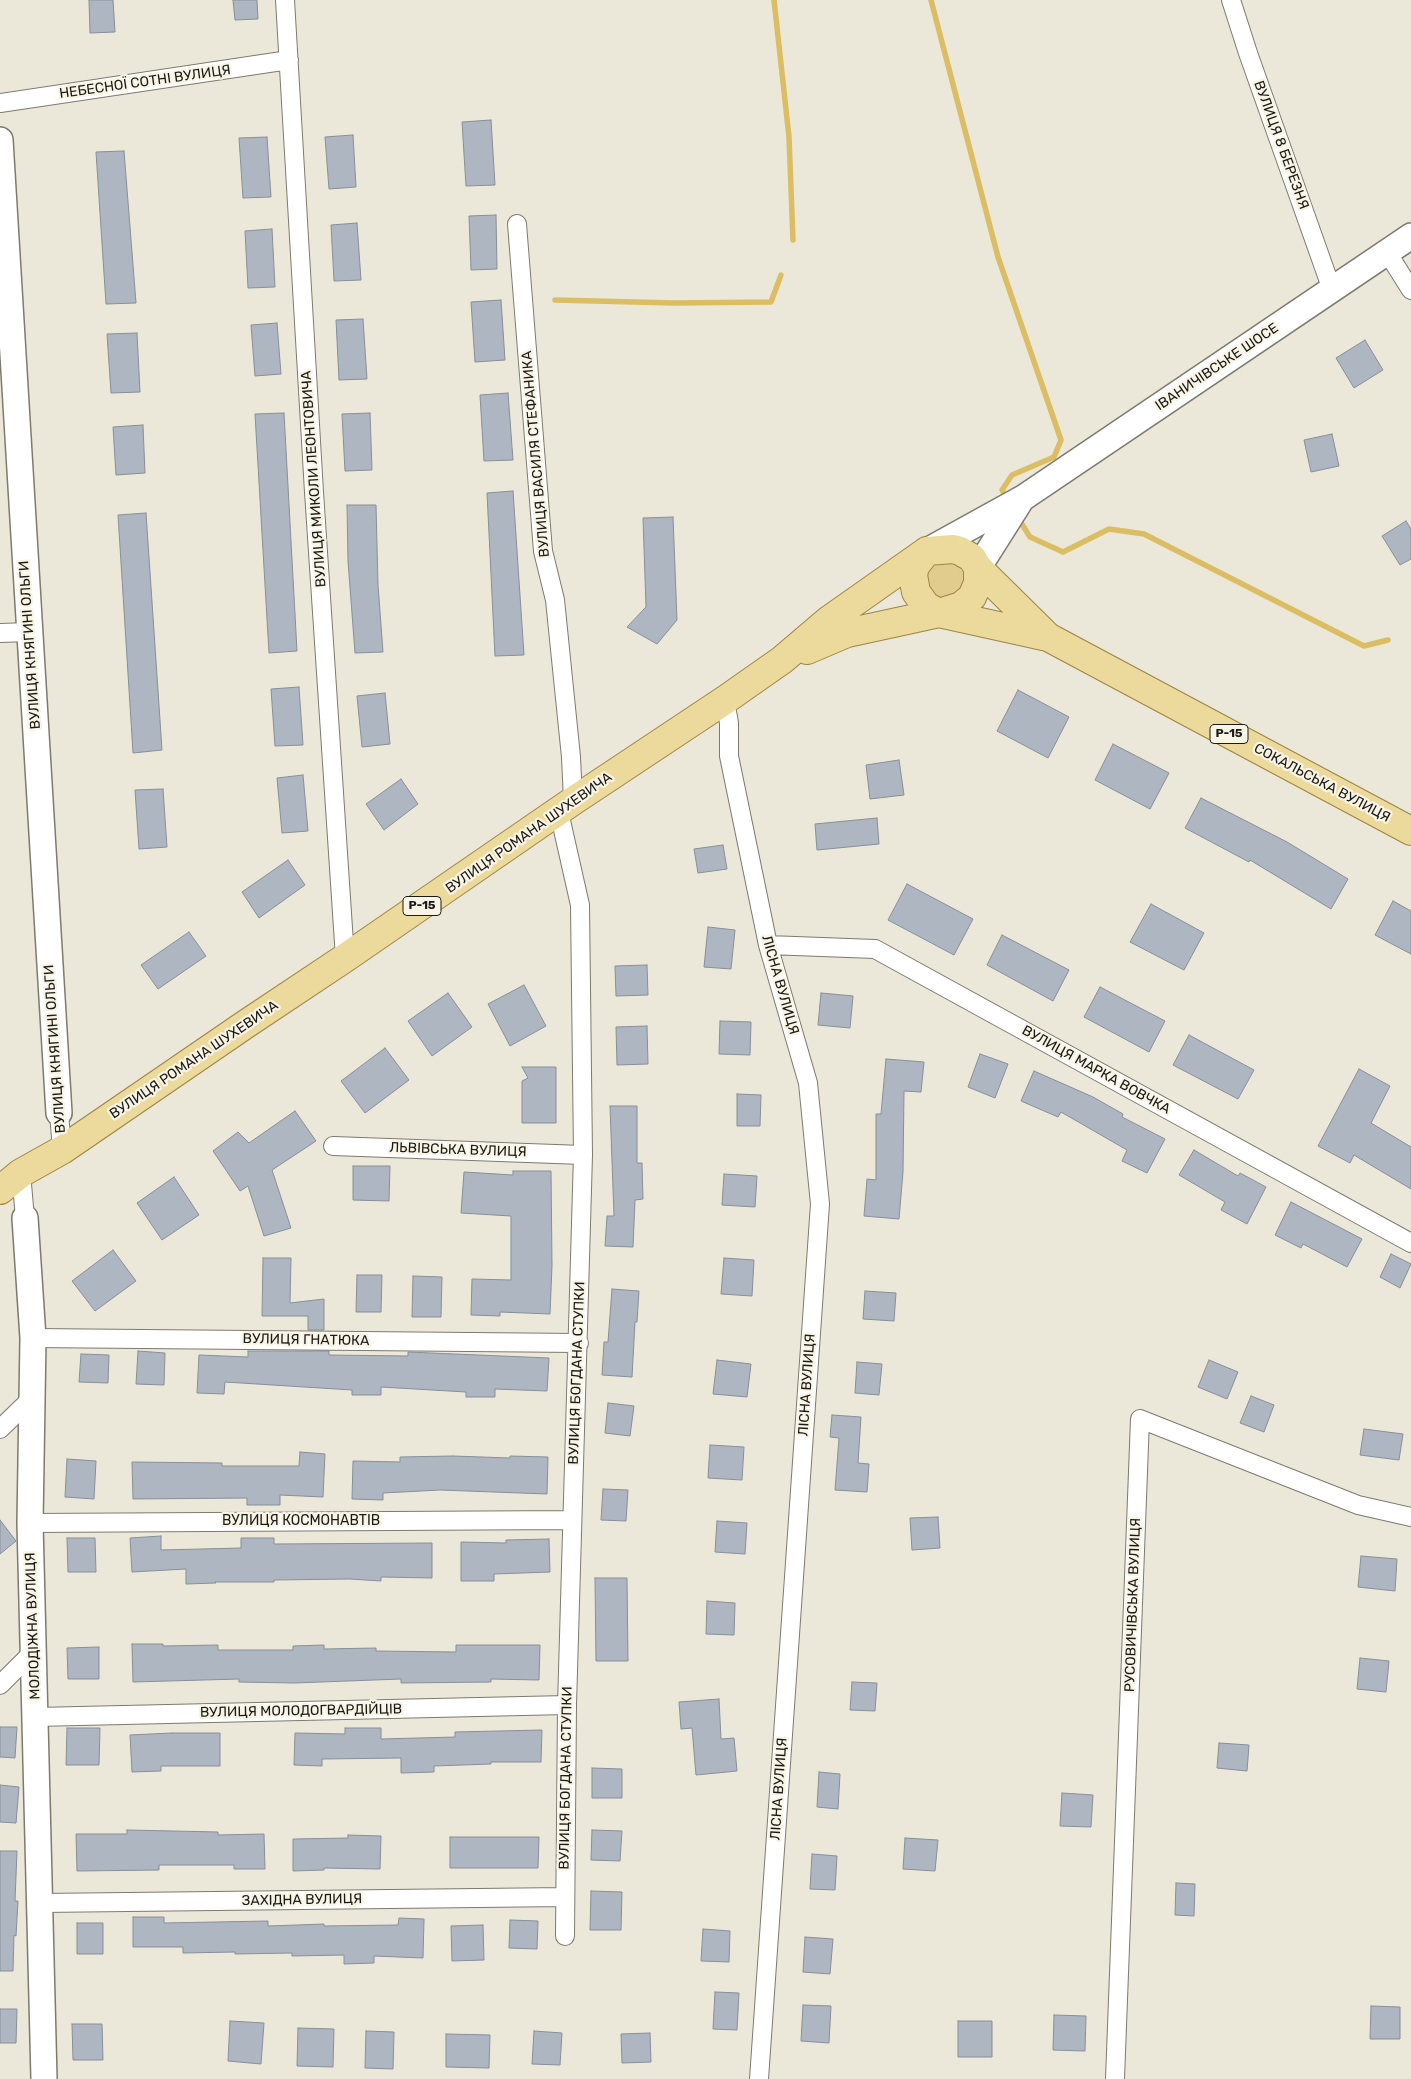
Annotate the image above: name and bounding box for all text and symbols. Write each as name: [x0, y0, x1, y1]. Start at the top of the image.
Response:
street label: НЕБЕСНОЇ СОТНІ ВУЛИЦЯ: [58, 62, 232, 102]
street label: ВУЛИЦЯ 8 БЕРЕЗНЯ: [1250, 78, 1312, 212]
street label: ІВАНИЧІВСЬКЕ ШОСЕ: [1152, 320, 1282, 414]
street label: ВУЛИЦЯ ВАСИЛЯ СТЕФАНИКА: [519, 350, 553, 558]
street label: ВУЛИЦЯ МИКОЛИ ЛЕОНТОВИЧА: [298, 370, 330, 588]
street label: ВУЛИЦЯ КНЯГИНІ ОЛЬГИ: [16, 560, 44, 730]
road number: Р-15: [1210, 724, 1248, 744]
street label: СОКАЛЬСЬКА ВУЛИЦЯ: [1251, 740, 1393, 826]
street label: ВУЛИЦЯ РОМАНА ШУХЕВИЧА: [443, 769, 615, 897]
road number: Р-15: [403, 896, 441, 916]
street label: ЛІСНА ВУЛИЦЯ: [758, 933, 802, 1037]
street label: ВУЛИЦЯ КНЯГИНІ ОЛЬГИ: [41, 964, 69, 1134]
street label: ВУЛИЦЯ РОМАНА ШУХЕВИЧА: [107, 997, 281, 1123]
street label: ВУЛИЦЯ МАРКА ВОВЧКА: [1019, 1022, 1173, 1118]
street label: ЛЬВІВСЬКА ВУЛИЦЯ: [389, 1139, 527, 1161]
street label: ВУЛИЦЯ БОГДАНА СТУПКИ: [565, 1281, 589, 1465]
street label: ВУЛИЦЯ ГНАТЮКА: [242, 1330, 370, 1350]
street label: ЛІСНА ВУЛИЦЯ: [795, 1333, 819, 1437]
street label: ВУЛИЦЯ КОСМОНАВТІВ: [222, 1513, 380, 1529]
street label: РУСОВИЧІВСЬКА ВУЛИЦЯ: [1122, 1518, 1144, 1692]
street label: МОЛОДІЖНА ВУЛИЦЯ: [22, 1552, 44, 1700]
street label: ВУЛИЦЯ БОГДАНА СТУПКИ: [556, 1686, 576, 1870]
street label: ВУЛИЦЯ МОЛОДОГВАРДІЙЦІВ: [200, 1701, 402, 1721]
street label: ЛІСНА ВУЛИЦЯ: [767, 1737, 791, 1841]
street label: ЗАХІДНА ВУЛИЦЯ: [242, 1891, 362, 1909]

